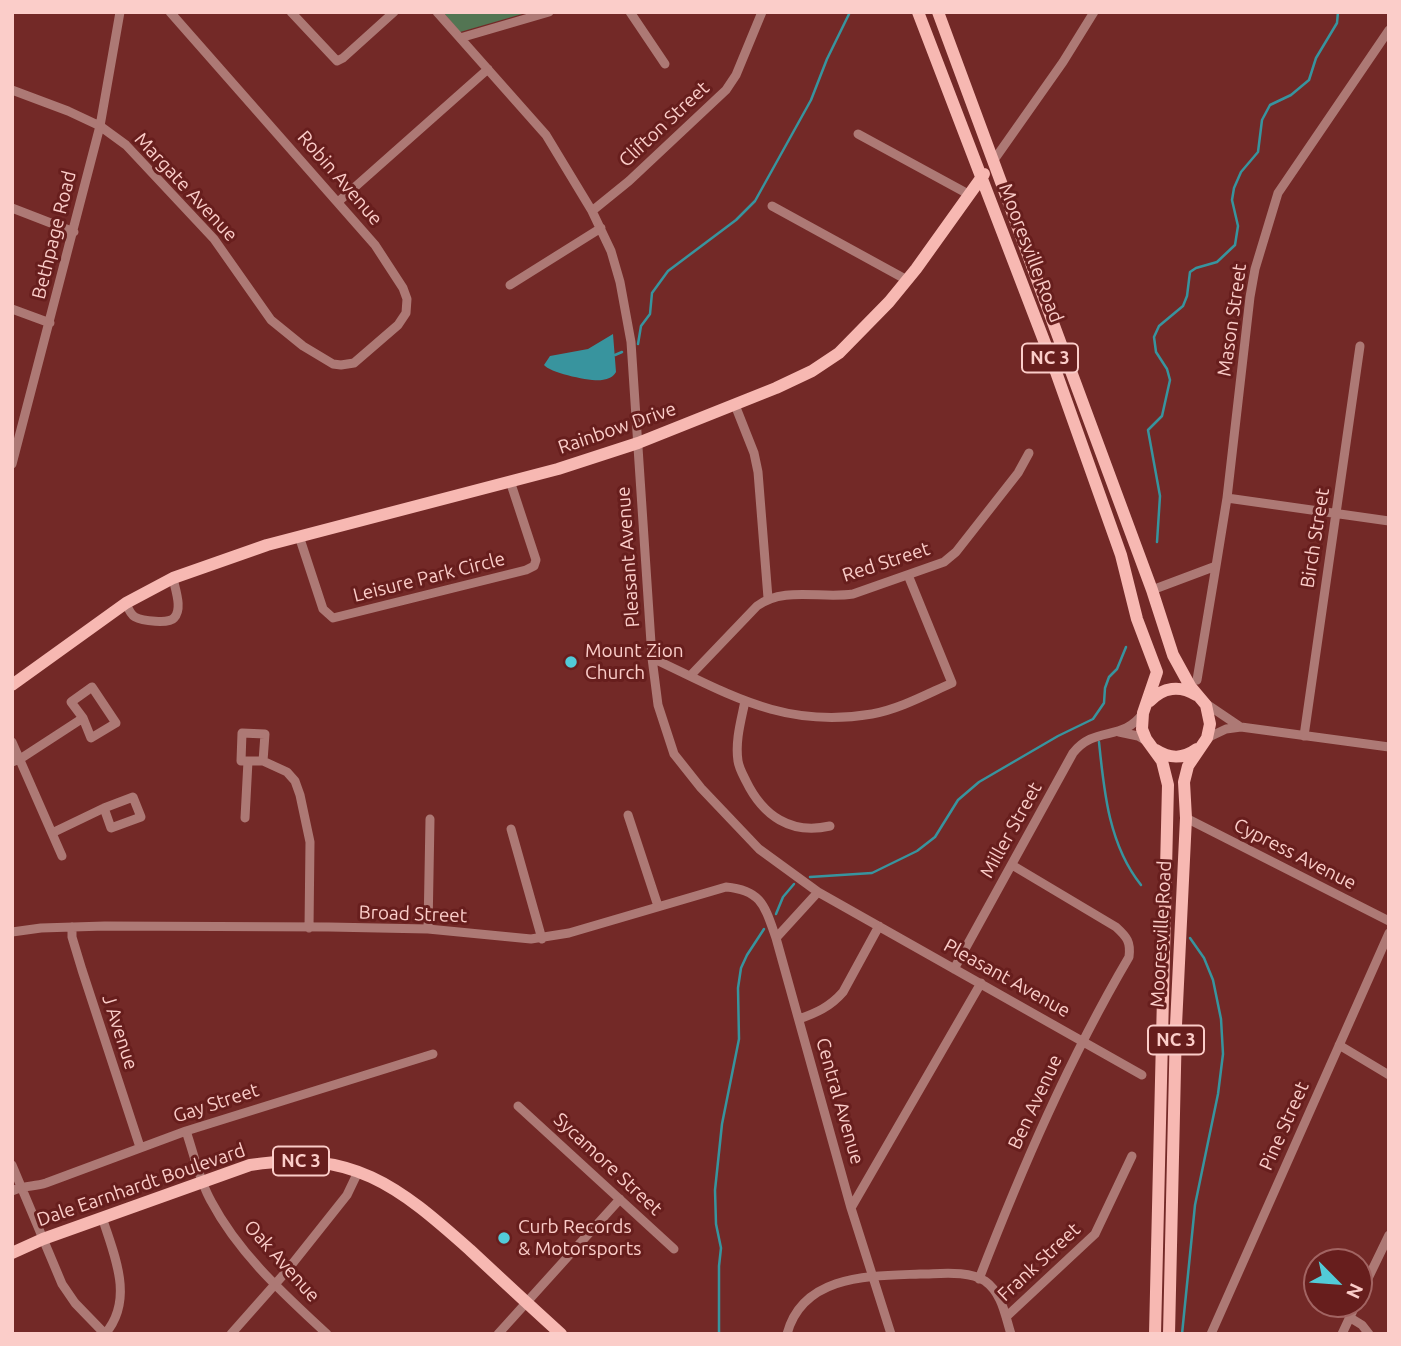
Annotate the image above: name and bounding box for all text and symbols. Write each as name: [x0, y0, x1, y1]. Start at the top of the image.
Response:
street label: Clifton Street: [614, 76, 714, 172]
street label: Robin Avenue: [293, 126, 387, 230]
street label: Margate Avenue: [130, 128, 242, 246]
street label: Bethpage Road: [27, 169, 81, 301]
street label: Mooresville Road: [994, 180, 1068, 326]
street label: Mason Street: [1213, 262, 1251, 378]
road number: NC 3: [1022, 344, 1078, 372]
street label: Rainbow Drive: [555, 397, 679, 459]
street label: Pleasant Avenue: [612, 486, 644, 628]
street label: Birch Street: [1296, 486, 1334, 590]
street label: Red Street: [839, 537, 933, 587]
street label: Leisure Park Circle: [351, 547, 507, 607]
place label: Mount Zion Church: [585, 640, 684, 684]
marker: Mount Zion Church: [563, 654, 579, 670]
street label: Miller Street: [975, 778, 1047, 882]
street label: Cypress Avenue: [1230, 813, 1360, 895]
street label: Mooresville Road: [1146, 860, 1176, 1008]
street label: Broad Street: [358, 901, 468, 927]
street label: Pleasant Avenue: [940, 934, 1074, 1022]
street label: J Avenue: [97, 992, 143, 1072]
road number: NC 3: [1148, 1026, 1204, 1055]
street label: Central Avenue: [811, 1035, 869, 1167]
street label: Ben Avenue: [1003, 1051, 1067, 1153]
street label: Gay Street: [170, 1078, 262, 1128]
street label: Pine Street: [1254, 1078, 1314, 1174]
street label: Sycamore Street: [549, 1108, 667, 1220]
street label: Dale Earnhardt Boulevard: [34, 1139, 248, 1231]
road number: NC 3: [273, 1146, 329, 1176]
street label: Oak Avenue: [239, 1215, 325, 1307]
place label: Curb Records & Motorsports: [518, 1216, 642, 1260]
street label: Frank Street: [993, 1218, 1085, 1306]
marker: Curb Records & Motorsports: [496, 1230, 512, 1246]
north arrow: [1303, 1248, 1373, 1318]
text: N: [1342, 1280, 1368, 1302]

